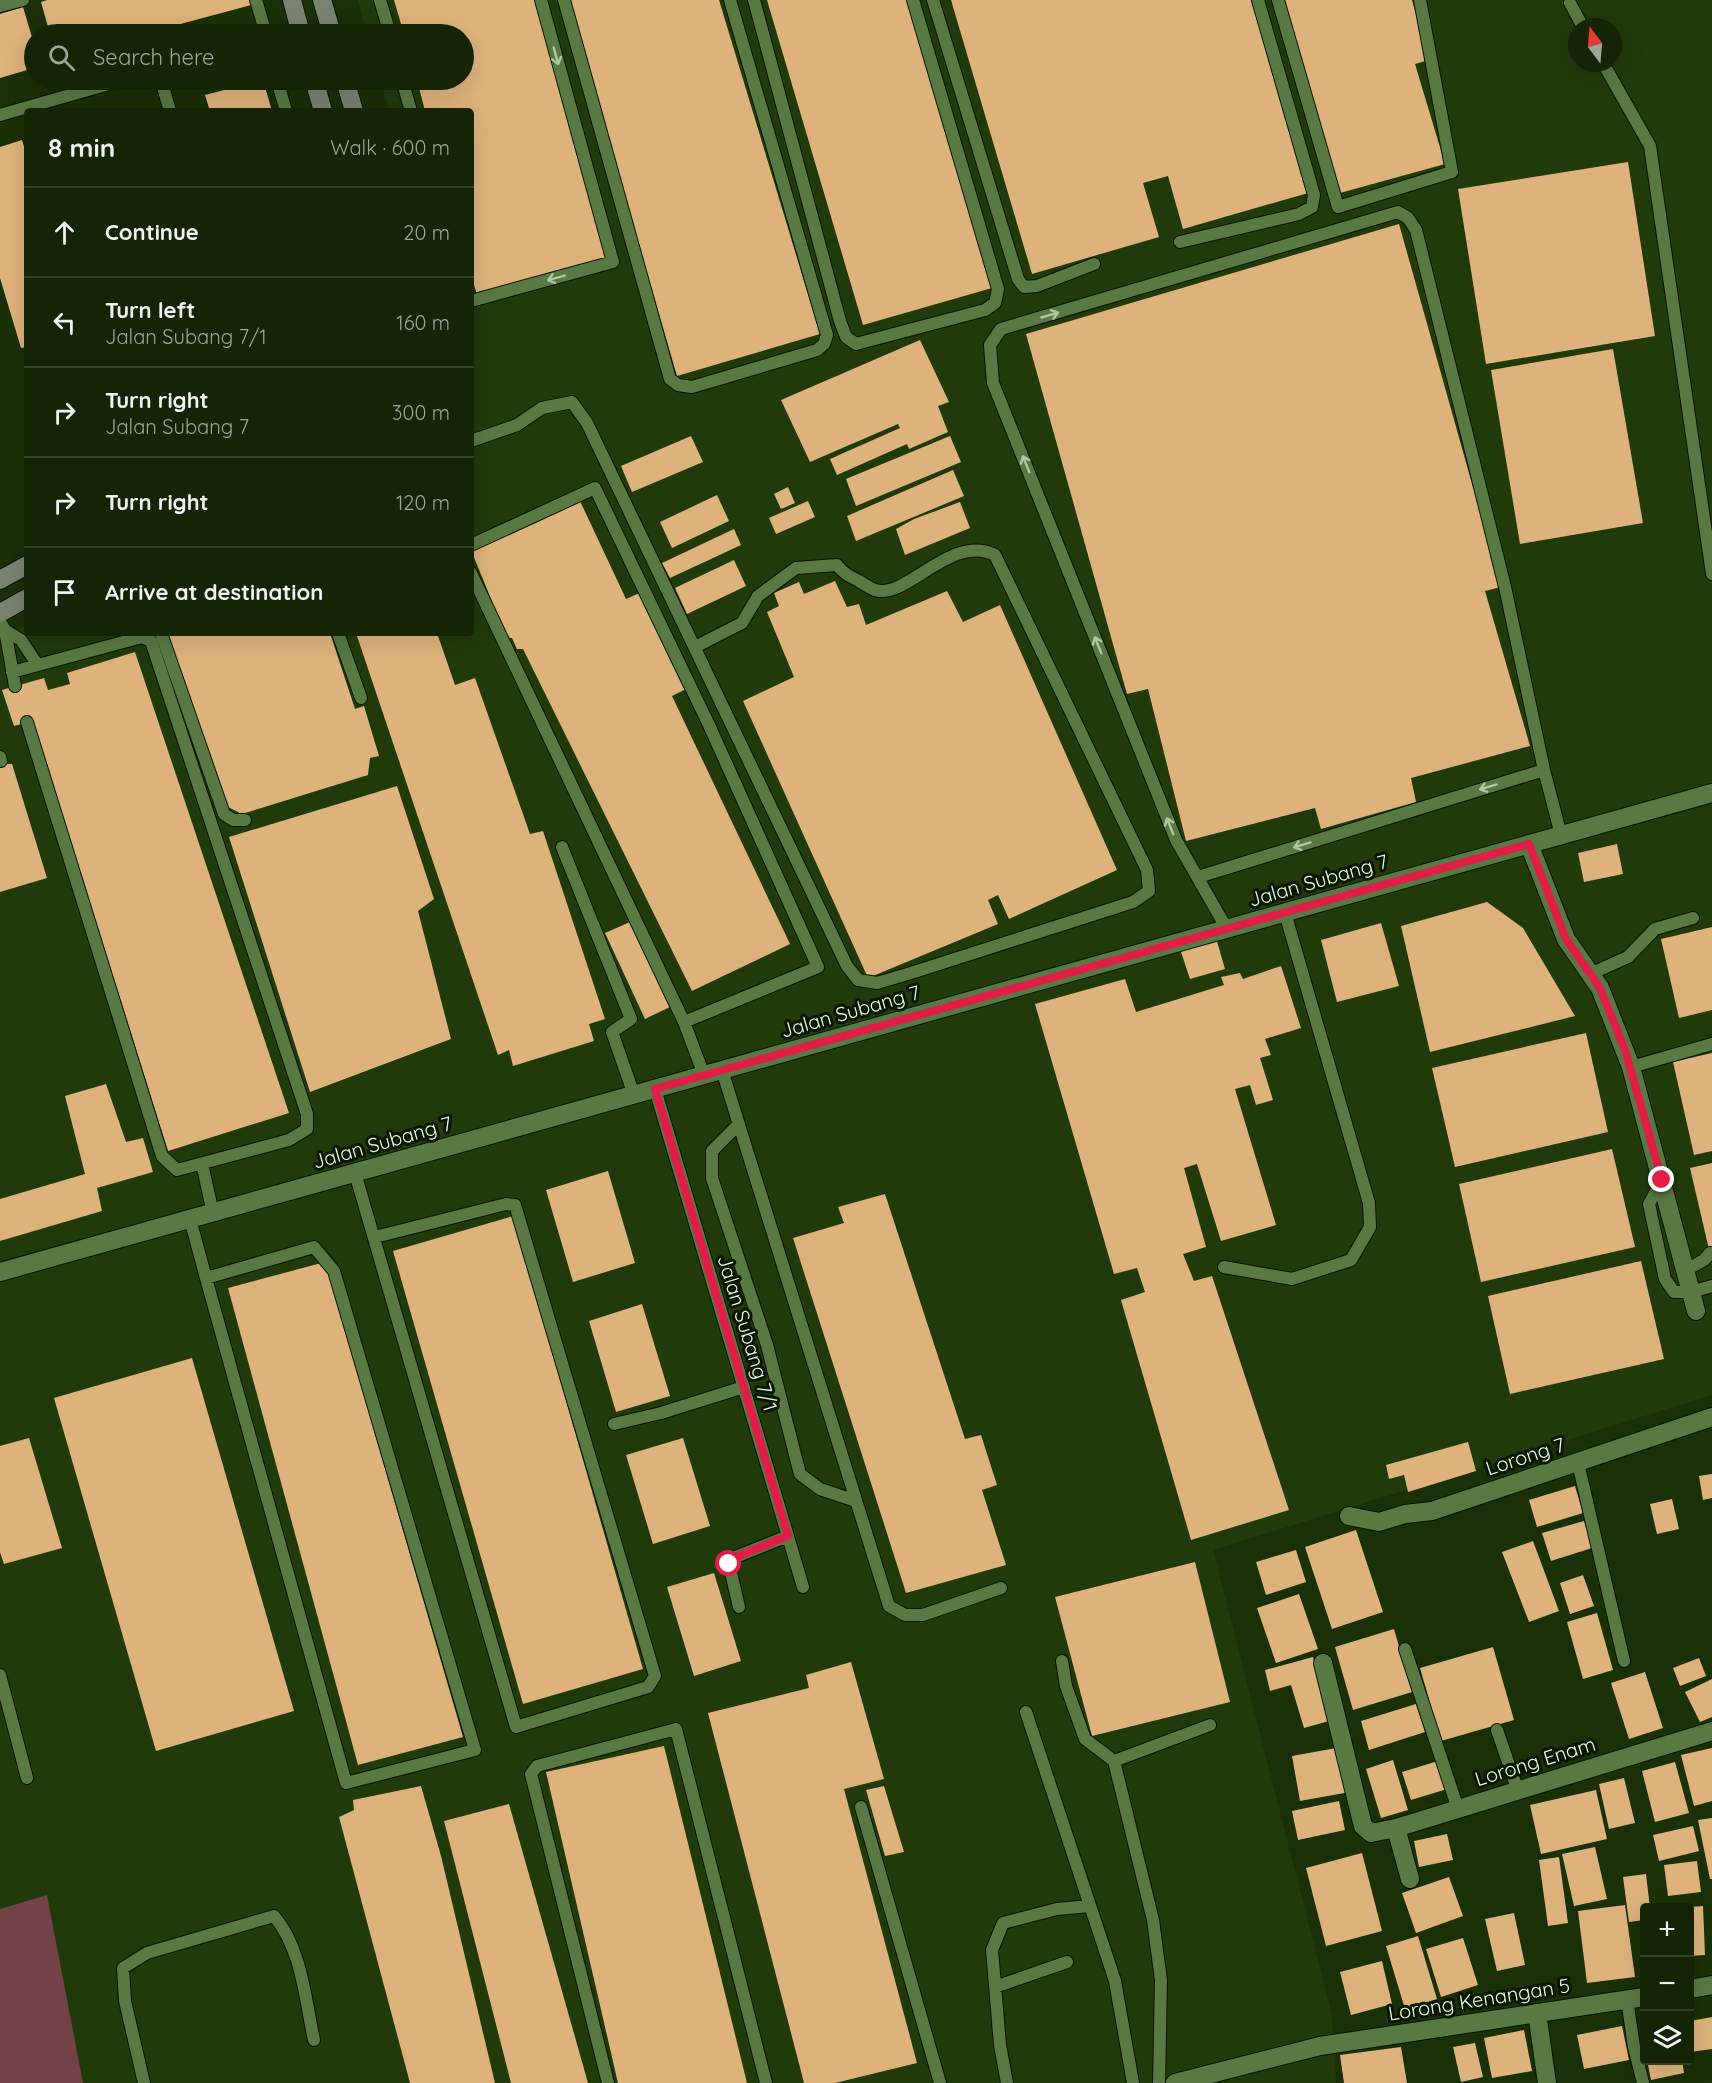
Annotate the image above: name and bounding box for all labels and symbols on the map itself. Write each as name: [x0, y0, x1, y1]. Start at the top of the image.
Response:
north arrow: [1568, 18, 1622, 72]
one-way arrow: [551, 47, 562, 66]
one-way arrow: [547, 272, 566, 284]
one-way arrow: [1040, 309, 1059, 320]
one-way arrow: [1020, 455, 1031, 474]
one-way arrow: [1092, 636, 1103, 655]
one-way arrow: [1479, 782, 1498, 793]
one-way arrow: [1164, 817, 1175, 836]
one-way arrow: [1293, 840, 1312, 851]
street label: Jalan Subang 7: [1245, 848, 1391, 912]
street label: Jalan Subang 7: [777, 979, 923, 1043]
street label: Jalan Subang 7: [309, 1110, 455, 1174]
route end: [1648, 1166, 1674, 1192]
street label: Jalan Subang 7/1: [712, 1252, 784, 1414]
street label: Lorong 7: [1482, 1431, 1568, 1481]
route start: [715, 1550, 741, 1576]
street label: Lorong Enam: [1472, 1731, 1598, 1791]
street label: Lorong Kenangan 5: [1386, 1972, 1572, 2026]

